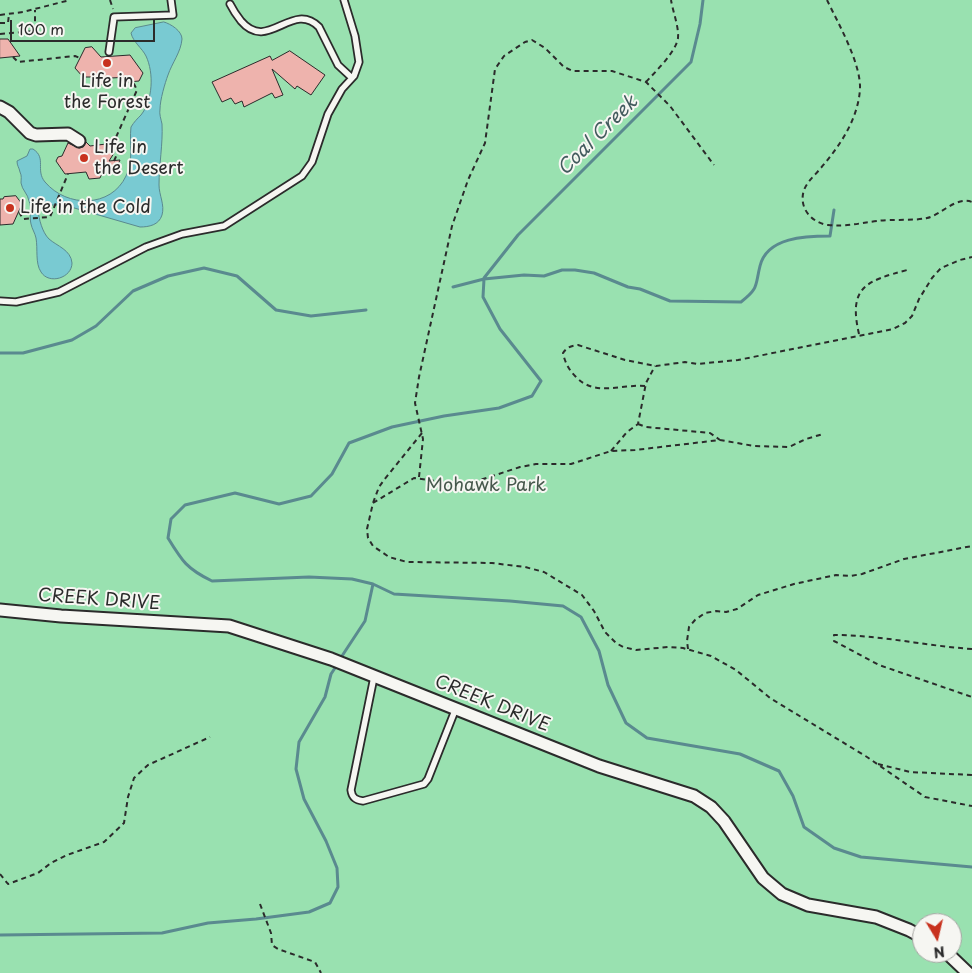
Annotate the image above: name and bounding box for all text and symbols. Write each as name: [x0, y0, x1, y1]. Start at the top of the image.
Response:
scale bar: [12, 10, 158, 42]
text: 100 m: [18, 17, 64, 40]
marker: Life in the Forest: [101, 57, 113, 69]
place label: Life in the Forest: [64, 71, 150, 114]
water label: Coal Creek: [553, 91, 643, 181]
place label: Life in the Desert: [94, 137, 184, 180]
marker: Life in the Desert: [78, 152, 90, 164]
place label: Life in the Cold: [20, 197, 151, 219]
marker: Life in the Cold: [4, 202, 16, 214]
park label: Mohawk Park: [426, 475, 546, 497]
street label: CREEK DRIVE: [37, 585, 161, 615]
street label: CREEK DRIVE: [431, 671, 553, 737]
north arrow: [912, 913, 962, 963]
text: N: [932, 941, 946, 964]

